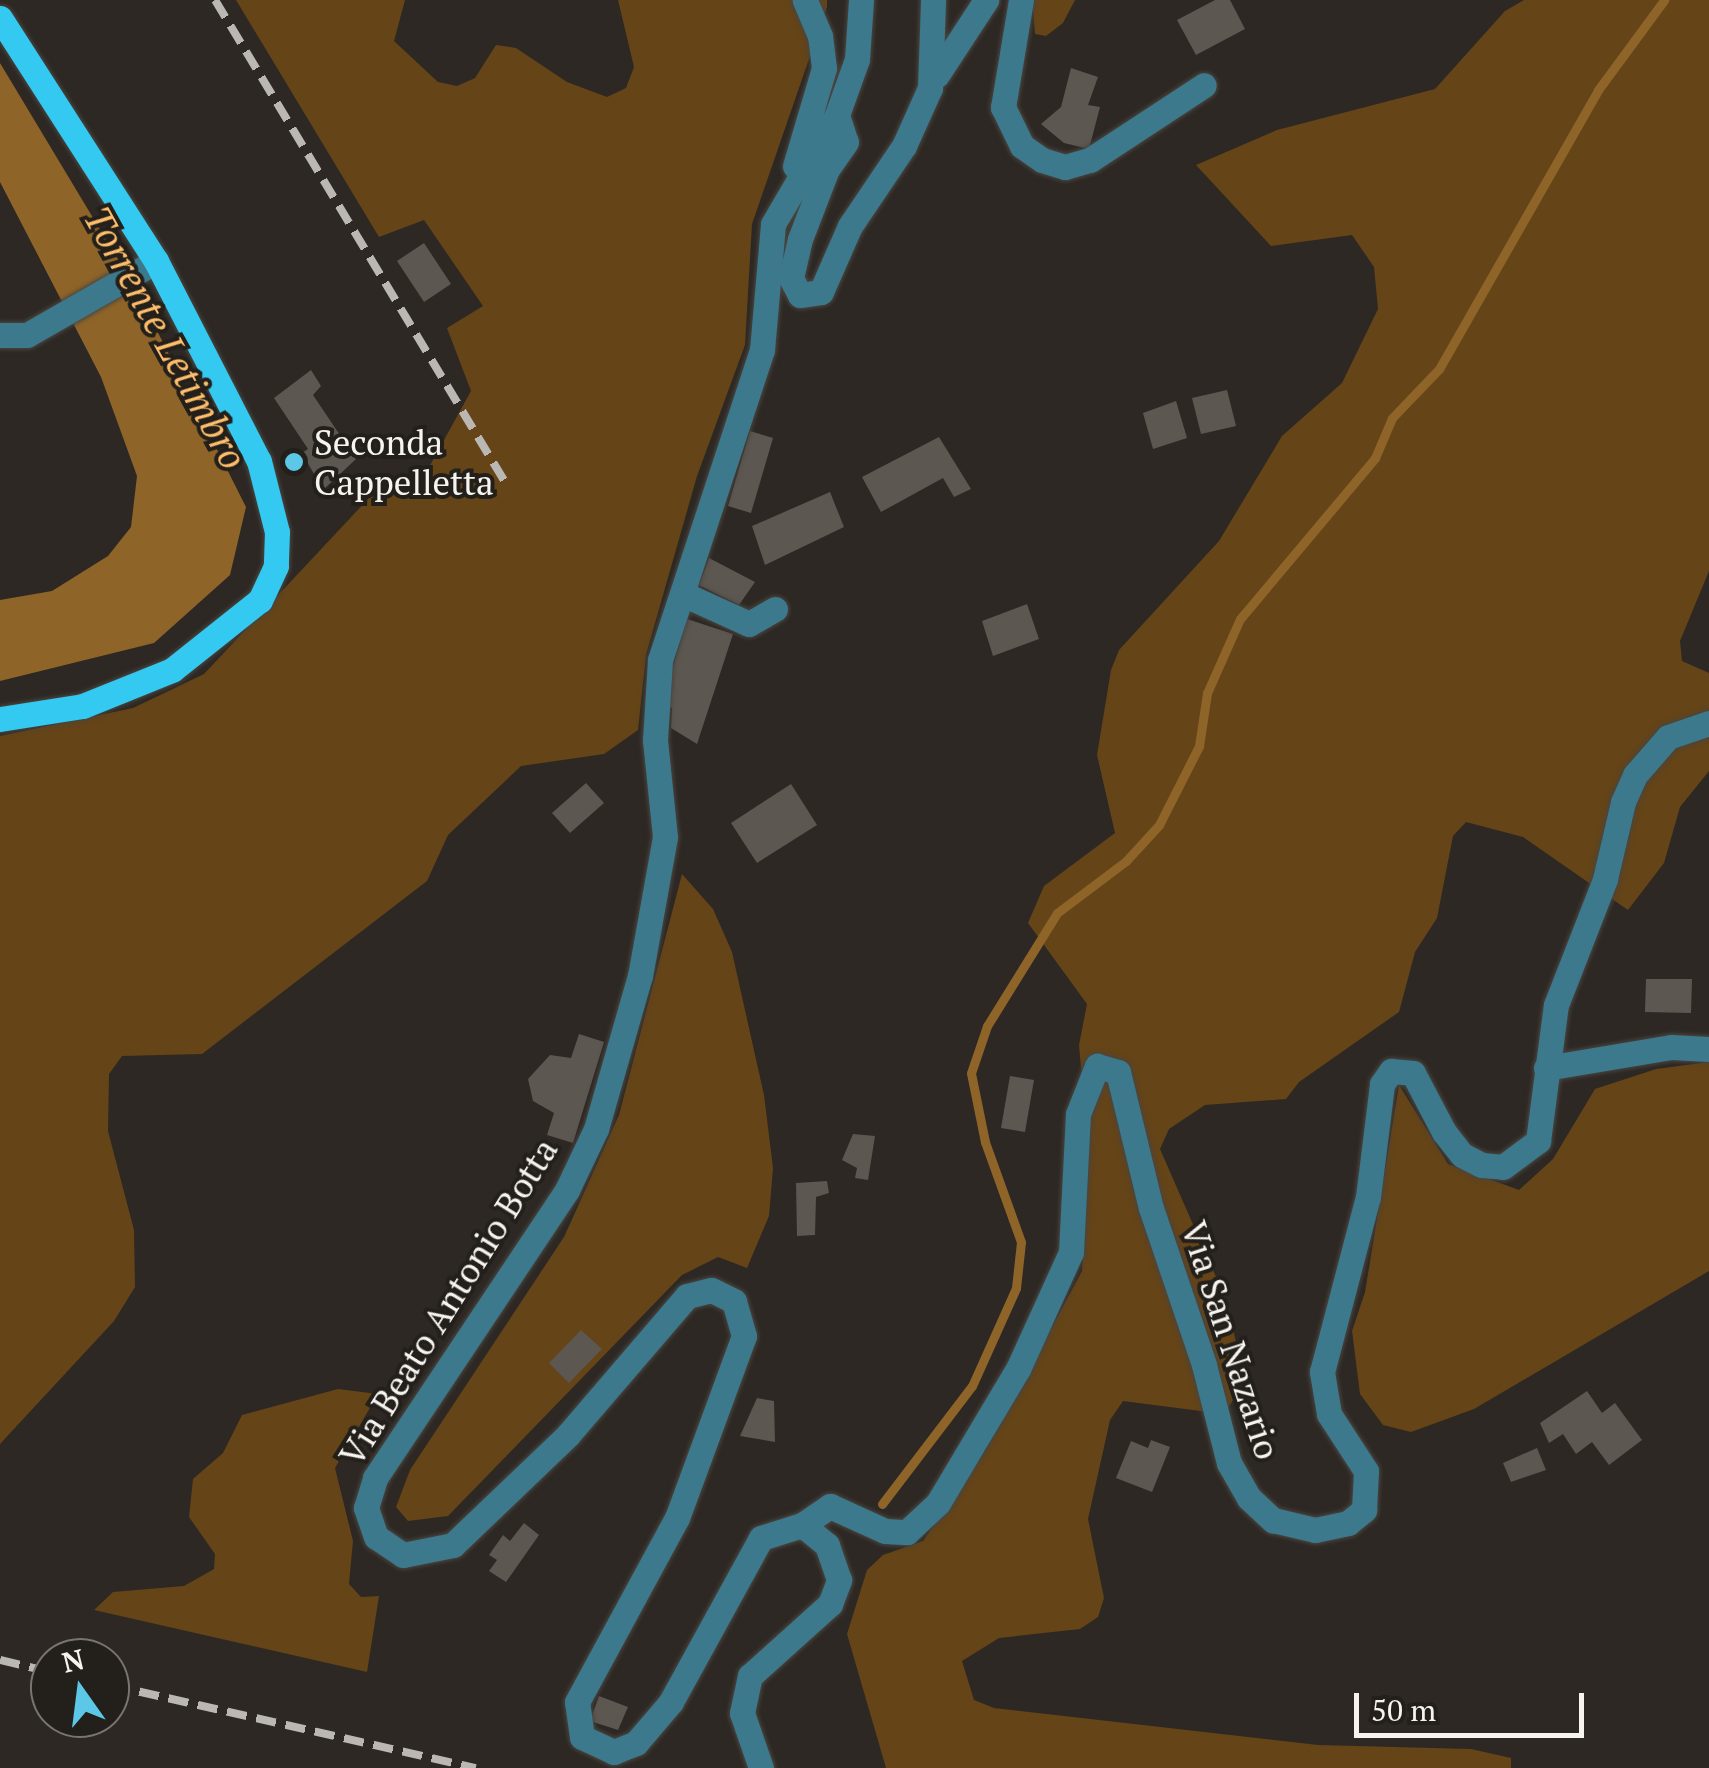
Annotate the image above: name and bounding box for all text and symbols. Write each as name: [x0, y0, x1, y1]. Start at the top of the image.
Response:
water label: Torrente Letimbro: [74, 199, 256, 477]
place label: Seconda Cappelletta: [314, 421, 494, 503]
marker: Seconda Cappelletta: [283, 451, 305, 473]
street label: Via Beato Antonio Botta: [330, 1130, 566, 1474]
street label: Via San Nazario: [1173, 1216, 1289, 1464]
north arrow: [30, 1638, 130, 1738]
text: N: [58, 1640, 88, 1681]
scale bar: [1359, 1673, 1589, 1735]
text: 50 m: [1371, 1690, 1436, 1730]

